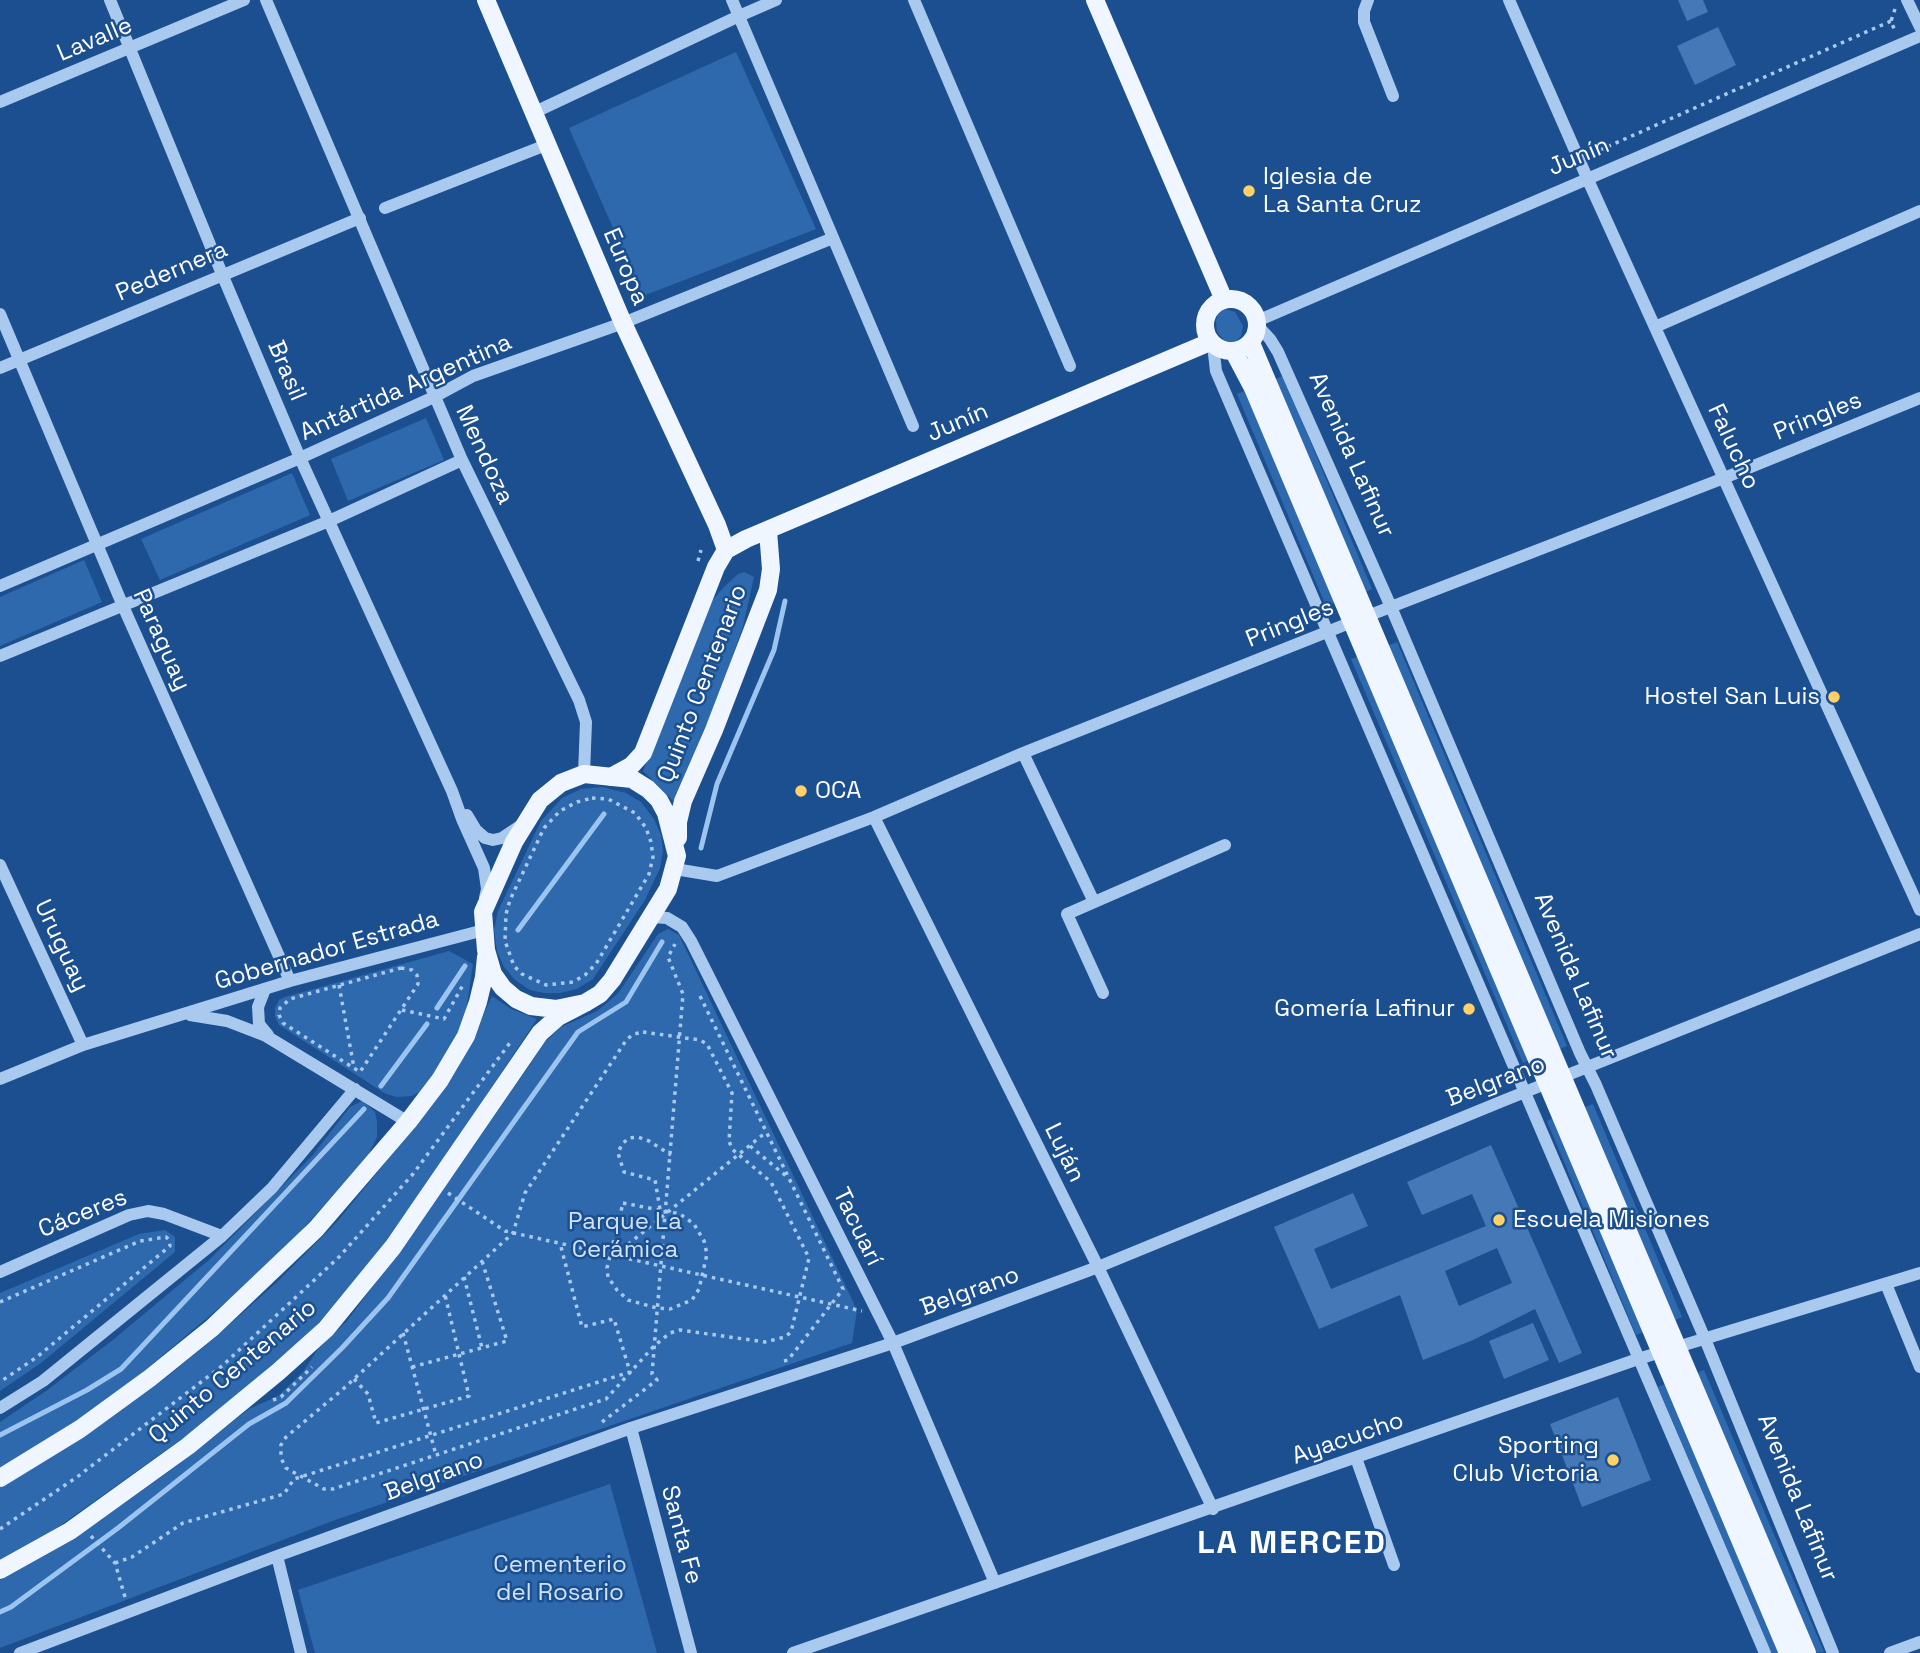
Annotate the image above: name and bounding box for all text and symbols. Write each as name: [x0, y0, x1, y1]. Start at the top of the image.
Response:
street label: Lavalle: [53, 11, 137, 69]
street label: Junín: [1544, 131, 1614, 183]
place label: Iglesia de La Santa Cruz: [1263, 163, 1422, 219]
marker: Iglesia de La Santa Cruz: [1241, 183, 1257, 199]
street label: Europa: [596, 224, 654, 310]
street label: Pedernera: [112, 236, 232, 308]
street label: Antártida Argentina: [296, 328, 516, 448]
street label: Brasil: [261, 337, 311, 405]
street label: Avenida Lafinur: [1302, 368, 1400, 542]
street label: Pringles: [1770, 386, 1866, 448]
street label: Junín: [923, 397, 993, 449]
street label: Falucho: [1701, 400, 1765, 494]
street label: Mendoza: [449, 401, 519, 509]
street label: Quinto Centenario: [652, 581, 754, 787]
street label: Paraguay: [126, 585, 196, 695]
street label: Pringles: [1242, 593, 1338, 655]
place label: Hostel San Luis: [1645, 683, 1820, 711]
marker: Hostel San Luis: [1826, 689, 1842, 705]
place label: OCA: [815, 777, 861, 805]
marker: OCA: [793, 783, 809, 799]
street label: Avenida Lafinur: [1527, 889, 1623, 1063]
street label: Uruguay: [27, 896, 95, 996]
street label: Gobernador Estrada: [212, 905, 442, 997]
place label: Gomería Lafinur: [1274, 995, 1455, 1023]
marker: Gomería Lafinur: [1461, 1001, 1477, 1017]
street label: Belgrano: [1443, 1050, 1549, 1114]
street label: Luján: [1037, 1119, 1091, 1187]
street label: Cáceres: [35, 1183, 131, 1245]
street label: Tacuarí: [826, 1183, 888, 1271]
place label: Escuela Misiones: [1513, 1206, 1710, 1234]
park label: Parque La Cerámica: [568, 1208, 682, 1264]
marker: Escuela Misiones: [1491, 1212, 1507, 1228]
street label: Belgrano: [917, 1261, 1023, 1323]
street label: Quinto Centenario: [143, 1294, 323, 1450]
street label: Ayacucho: [1288, 1406, 1408, 1472]
street label: Avenida Lafinur: [1750, 1410, 1844, 1586]
place label: Sporting Club Victoria: [1453, 1432, 1599, 1488]
street label: Belgrano: [381, 1446, 487, 1508]
marker: Sporting Club Victoria: [1605, 1452, 1621, 1468]
street label: Santa Fe: [654, 1483, 708, 1587]
district label: LA MERCED: [1198, 1525, 1386, 1563]
park label: Cementerio del Rosario: [493, 1551, 627, 1607]

